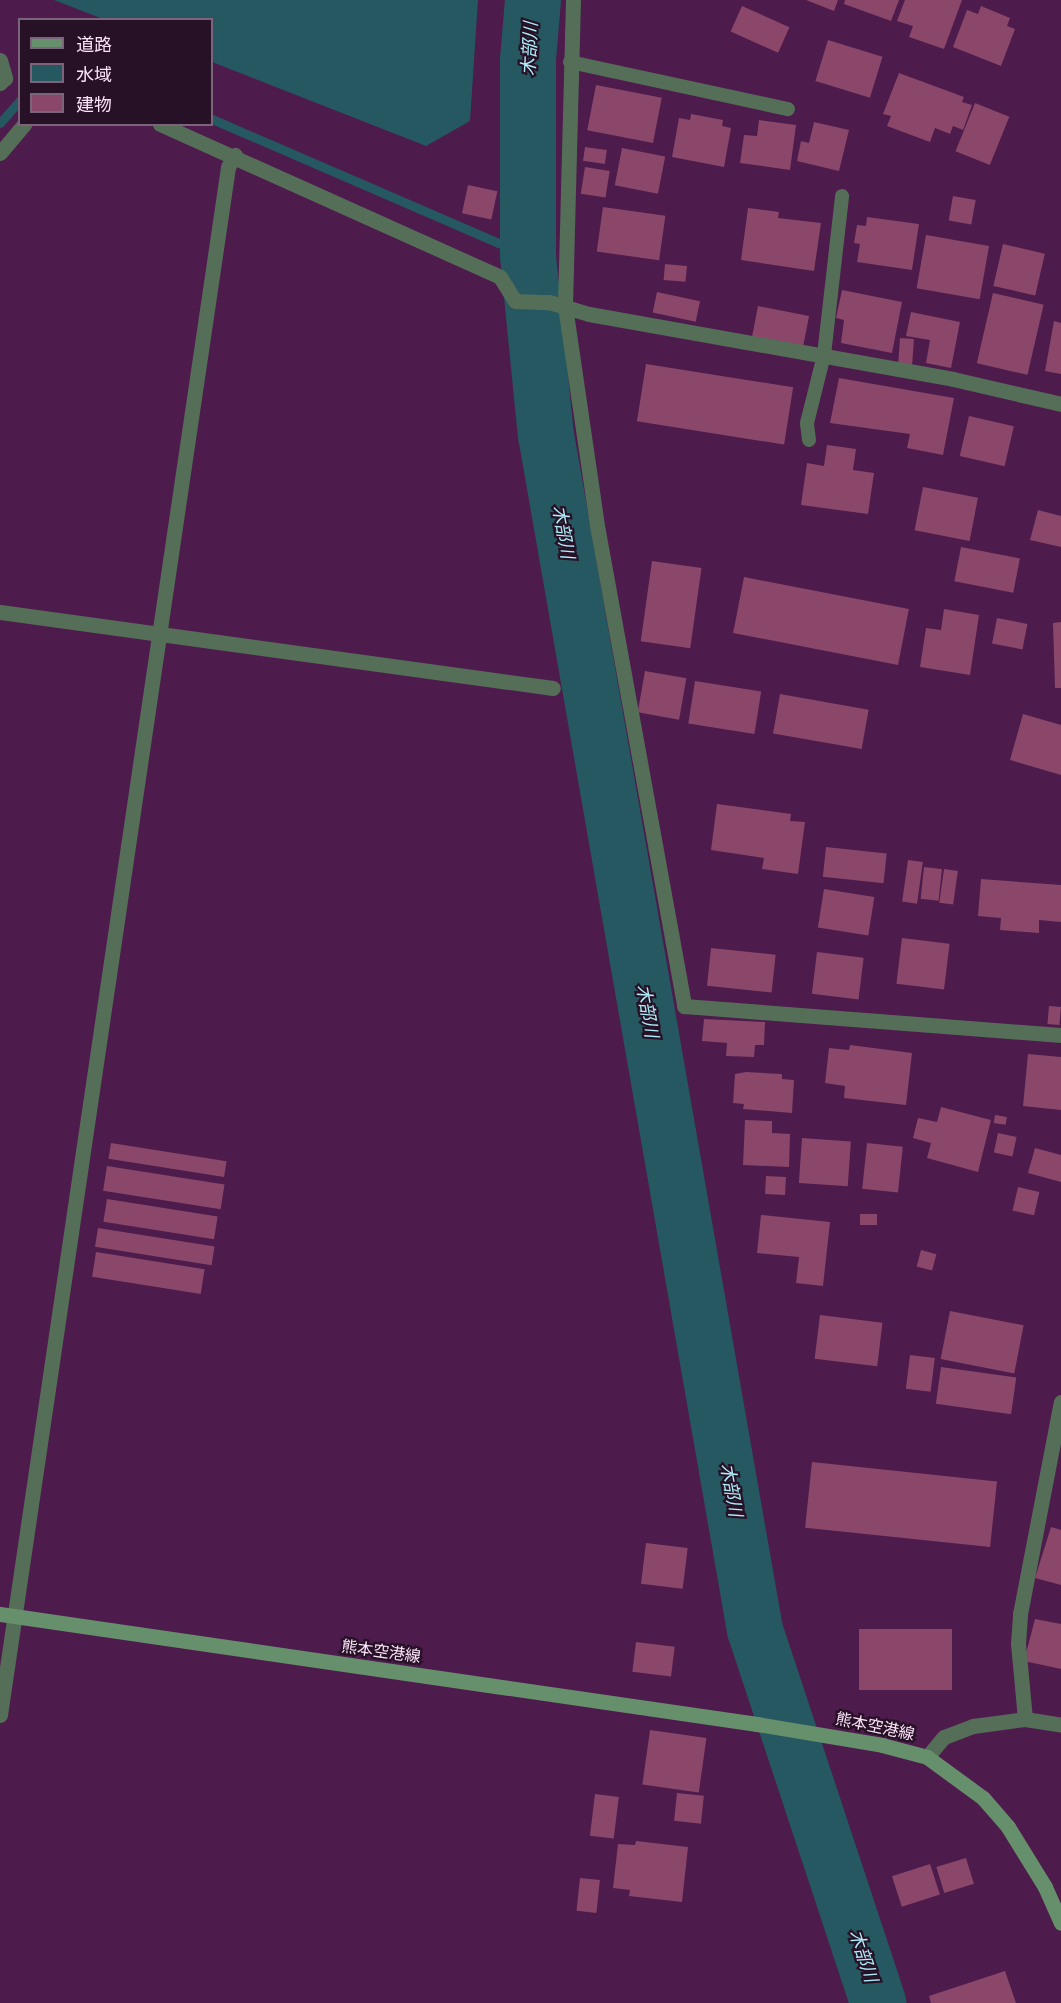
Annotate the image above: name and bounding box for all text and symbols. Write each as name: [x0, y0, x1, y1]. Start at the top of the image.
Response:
legend: [18, 18, 213, 126]
water label: 木部川: [518, 21, 542, 77]
text: 道路: [76, 34, 112, 56]
text: 水域: [76, 64, 112, 86]
text: 建物: [76, 94, 112, 116]
water label: 木部川: [548, 504, 578, 560]
water label: 木部川: [632, 983, 662, 1039]
water label: 木部川: [716, 1462, 746, 1518]
street label: 熊本空港線: [340, 1637, 422, 1667]
street label: 熊本空港線: [834, 1709, 916, 1745]
water label: 木部川: [844, 1927, 882, 1985]

